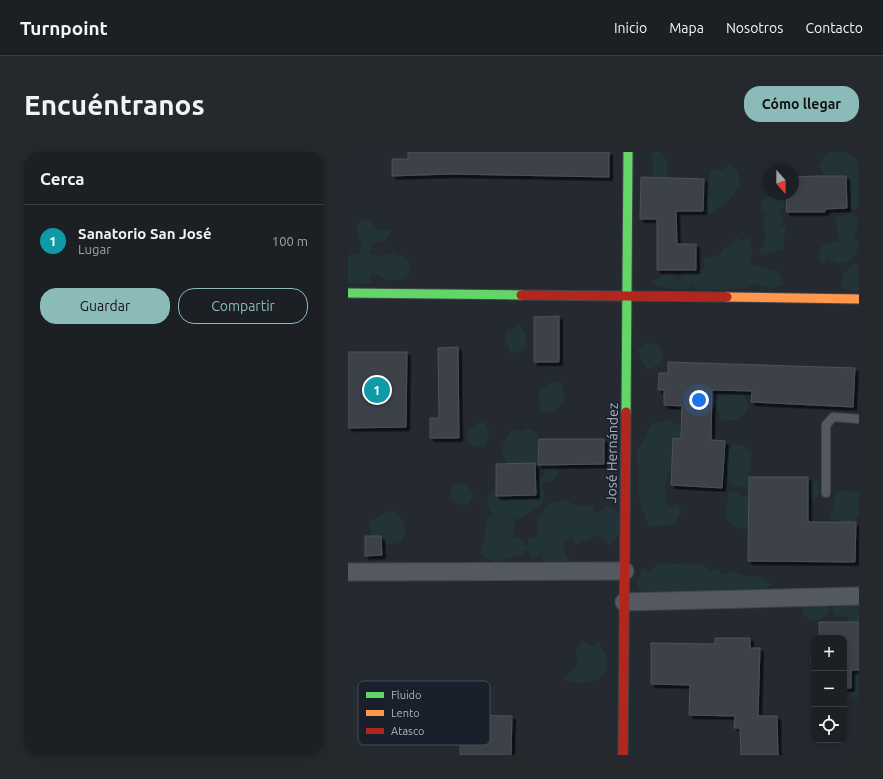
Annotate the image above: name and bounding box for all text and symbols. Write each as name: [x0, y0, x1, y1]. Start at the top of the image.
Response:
text: Turnpoint: [20, 17, 108, 39]
text: Inicio: [614, 20, 647, 36]
text: Mapa: [669, 20, 704, 36]
text: Nosotros: [726, 20, 783, 36]
text: Contacto: [805, 20, 863, 36]
button: Cómo llegar: [744, 86, 859, 122]
text: Encuéntranos: [24, 89, 205, 120]
north arrow: [763, 164, 799, 200]
text: Cerca: [40, 169, 85, 188]
text: Sanatorio San José: [78, 225, 212, 242]
text: 1: [49, 234, 57, 248]
text: 100 m: [272, 234, 308, 248]
text: Lugar: [78, 242, 111, 256]
button: Guardar: [40, 288, 170, 324]
button: Compartir: [178, 288, 308, 324]
pin: 1: [364, 375, 390, 405]
your location: [689, 390, 709, 410]
street label: José Hernández: [603, 403, 621, 503]
map controls: [811, 635, 847, 743]
button: +: [811, 635, 847, 671]
button: −: [811, 671, 847, 707]
legend: [358, 681, 490, 745]
text: Fluido: [391, 689, 422, 701]
text: Lento: [391, 707, 420, 719]
button: locate: [811, 707, 847, 743]
text: Atasco: [391, 725, 424, 737]

